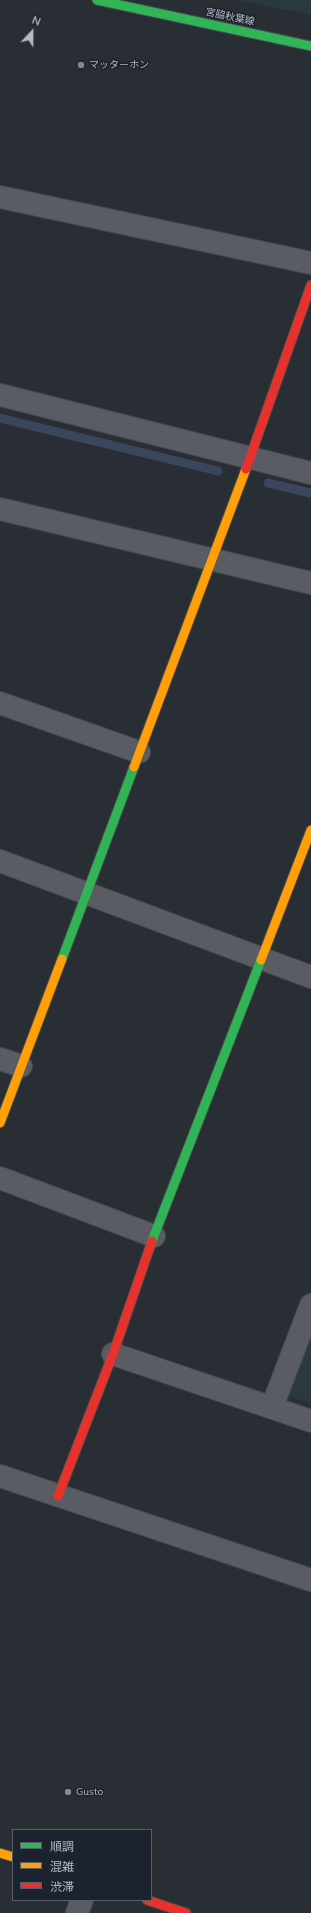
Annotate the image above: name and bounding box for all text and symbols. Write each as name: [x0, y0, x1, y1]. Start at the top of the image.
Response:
street label: 宮脇秋葉線: [204, 6, 256, 28]
north arrow: [12, 12, 52, 52]
text: N: [30, 13, 43, 29]
place label: マッターホン: [89, 59, 149, 71]
marker: マッターホン: [76, 60, 86, 70]
place label: Gusto: [76, 1786, 103, 1798]
marker: Gusto: [63, 1787, 73, 1797]
legend: [12, 1829, 152, 1901]
text: 順調: [50, 1839, 74, 1854]
text: 混雑: [50, 1859, 74, 1874]
text: 渋滞: [50, 1879, 74, 1894]

